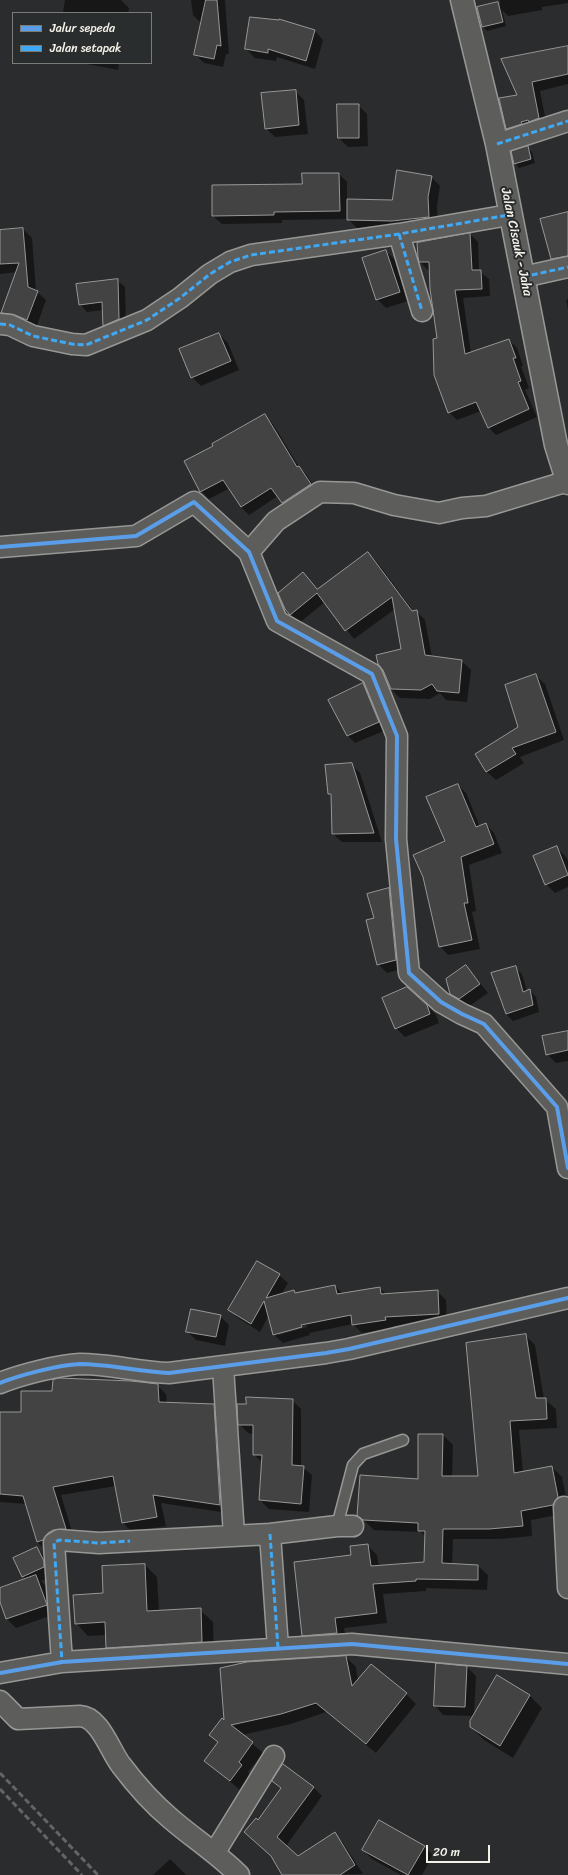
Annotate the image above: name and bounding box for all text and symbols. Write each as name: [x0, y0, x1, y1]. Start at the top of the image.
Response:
legend: [12, 12, 152, 64]
text: Jalur sepeda: [50, 17, 115, 39]
text: Jalan setapak: [50, 37, 121, 59]
street label: Jalan Cisauk - Jaha: [497, 187, 535, 297]
scale bar: [428, 1837, 492, 1863]
text: 20 m: [433, 1841, 460, 1863]

